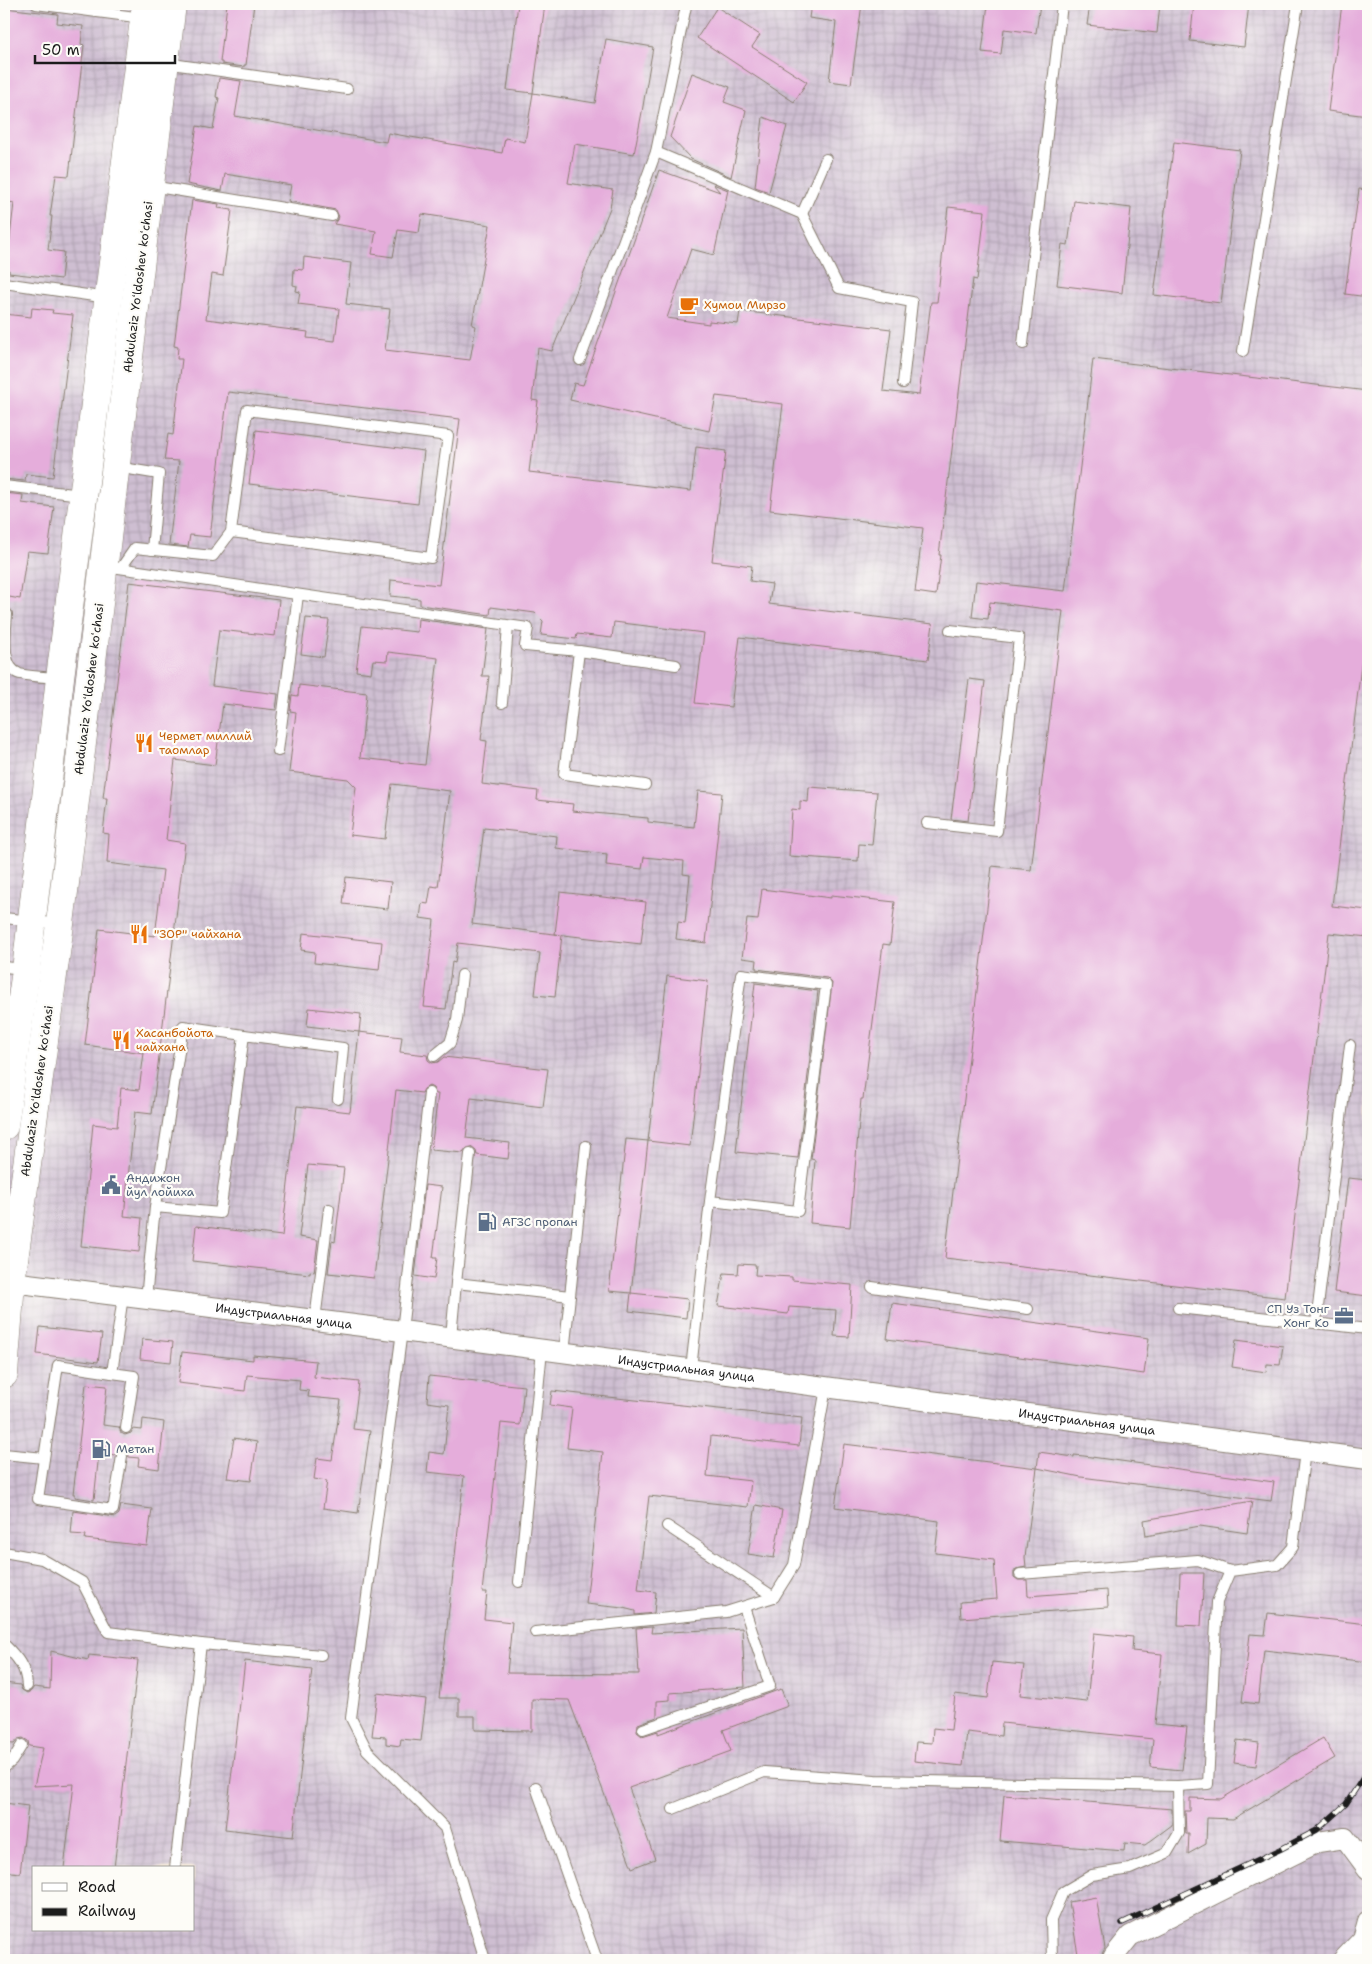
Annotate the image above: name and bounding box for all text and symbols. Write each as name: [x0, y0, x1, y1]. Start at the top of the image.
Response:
scale bar: [35, 32, 175, 64]
text: 50 m: [42, 40, 80, 60]
street label: Abdulaziz Yoʻldoshev koʻchasi: [120, 200, 156, 374]
cafe icon: Хумои Мирзо: [678, 294, 700, 316]
place label: Хумои Мирзо: [704, 297, 786, 313]
street label: Abdulaziz Yoʻldoshev koʻchasi: [71, 602, 107, 776]
place label: Чермет миллий таомлар: [159, 728, 252, 758]
restaurant icon: Чермет миллий таомлар: [133, 732, 155, 754]
restaurant icon: "ЗОР" чайхана: [128, 923, 150, 945]
place label: "ЗОР" чайхана: [154, 926, 242, 942]
street label: Abdulaziz Yoʻldoshev koʻchasi: [17, 1004, 57, 1178]
place label: Хасанбойота чайхана: [136, 1025, 214, 1055]
restaurant icon: Хасанбойота чайхана: [110, 1029, 132, 1051]
place label: Андижон йул лойиха: [126, 1170, 195, 1200]
public building icon: Андижон йул лойиха: [100, 1174, 122, 1196]
fuel station icon: АГЗС пропан: [476, 1211, 498, 1233]
place label: АГЗС пропан: [502, 1214, 578, 1230]
street label: Индустриальная улица: [214, 1300, 354, 1333]
place label: СП Уз Тонг Хонг Ко: [1267, 1301, 1330, 1331]
office icon: СП Уз Тонг Хонг Ко: [1333, 1305, 1355, 1327]
street label: Индустриальная улица: [617, 1352, 756, 1386]
street label: Индустриальная улица: [1018, 1405, 1157, 1439]
fuel station icon: Метан: [90, 1438, 112, 1460]
place label: Метан: [116, 1441, 154, 1457]
legend: [32, 1866, 195, 1932]
text: Road: [78, 1877, 116, 1897]
text: Railway: [78, 1901, 136, 1921]

